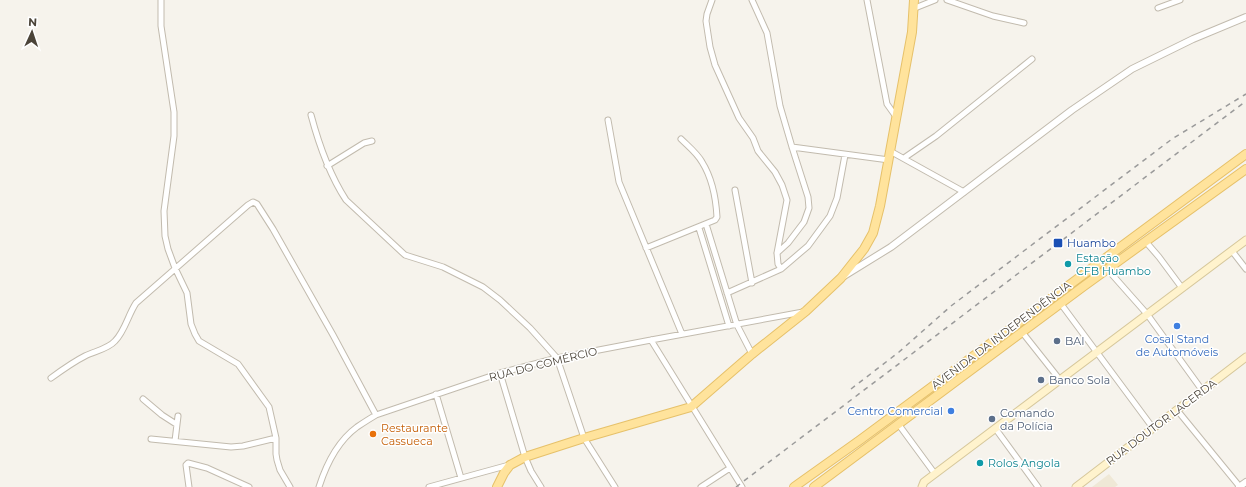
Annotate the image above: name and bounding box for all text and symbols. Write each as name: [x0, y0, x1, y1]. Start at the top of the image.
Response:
north arrow: [12, 12, 52, 52]
text: N: [28, 15, 37, 29]
place label: Huambo: [1067, 236, 1116, 250]
marker: Huambo: [1052, 237, 1064, 249]
place label: Estação CFB Huambo: [1076, 251, 1151, 278]
marker: Estação CFB Huambo: [1063, 259, 1073, 269]
street label: AVENIDA DA INDEPENDÊNCIA: [928, 278, 1074, 392]
marker: Cosal Stand de Automóveis: [1172, 321, 1182, 331]
place label: Cosal Stand de Automóveis: [1136, 332, 1219, 359]
place label: BAI: [1065, 334, 1084, 348]
marker: BAI: [1052, 336, 1062, 346]
street label: RUA DO COMÉRCIO: [487, 344, 599, 384]
place label: Banco Sola: [1049, 373, 1110, 387]
marker: Banco Sola: [1036, 375, 1046, 385]
street label: RUA DOUTOR LACERDA: [1103, 376, 1219, 468]
place label: Centro Comercial: [847, 404, 943, 418]
marker: Centro Comercial: [946, 406, 956, 416]
place label: Comando da Polícia: [1000, 406, 1055, 433]
marker: Comando da Polícia: [987, 414, 997, 424]
place label: Restaurante Cassueca: [381, 421, 448, 448]
marker: Restaurante Cassueca: [368, 429, 378, 439]
place label: Rolos Angola: [988, 456, 1060, 470]
marker: Rolos Angola: [975, 458, 985, 468]

